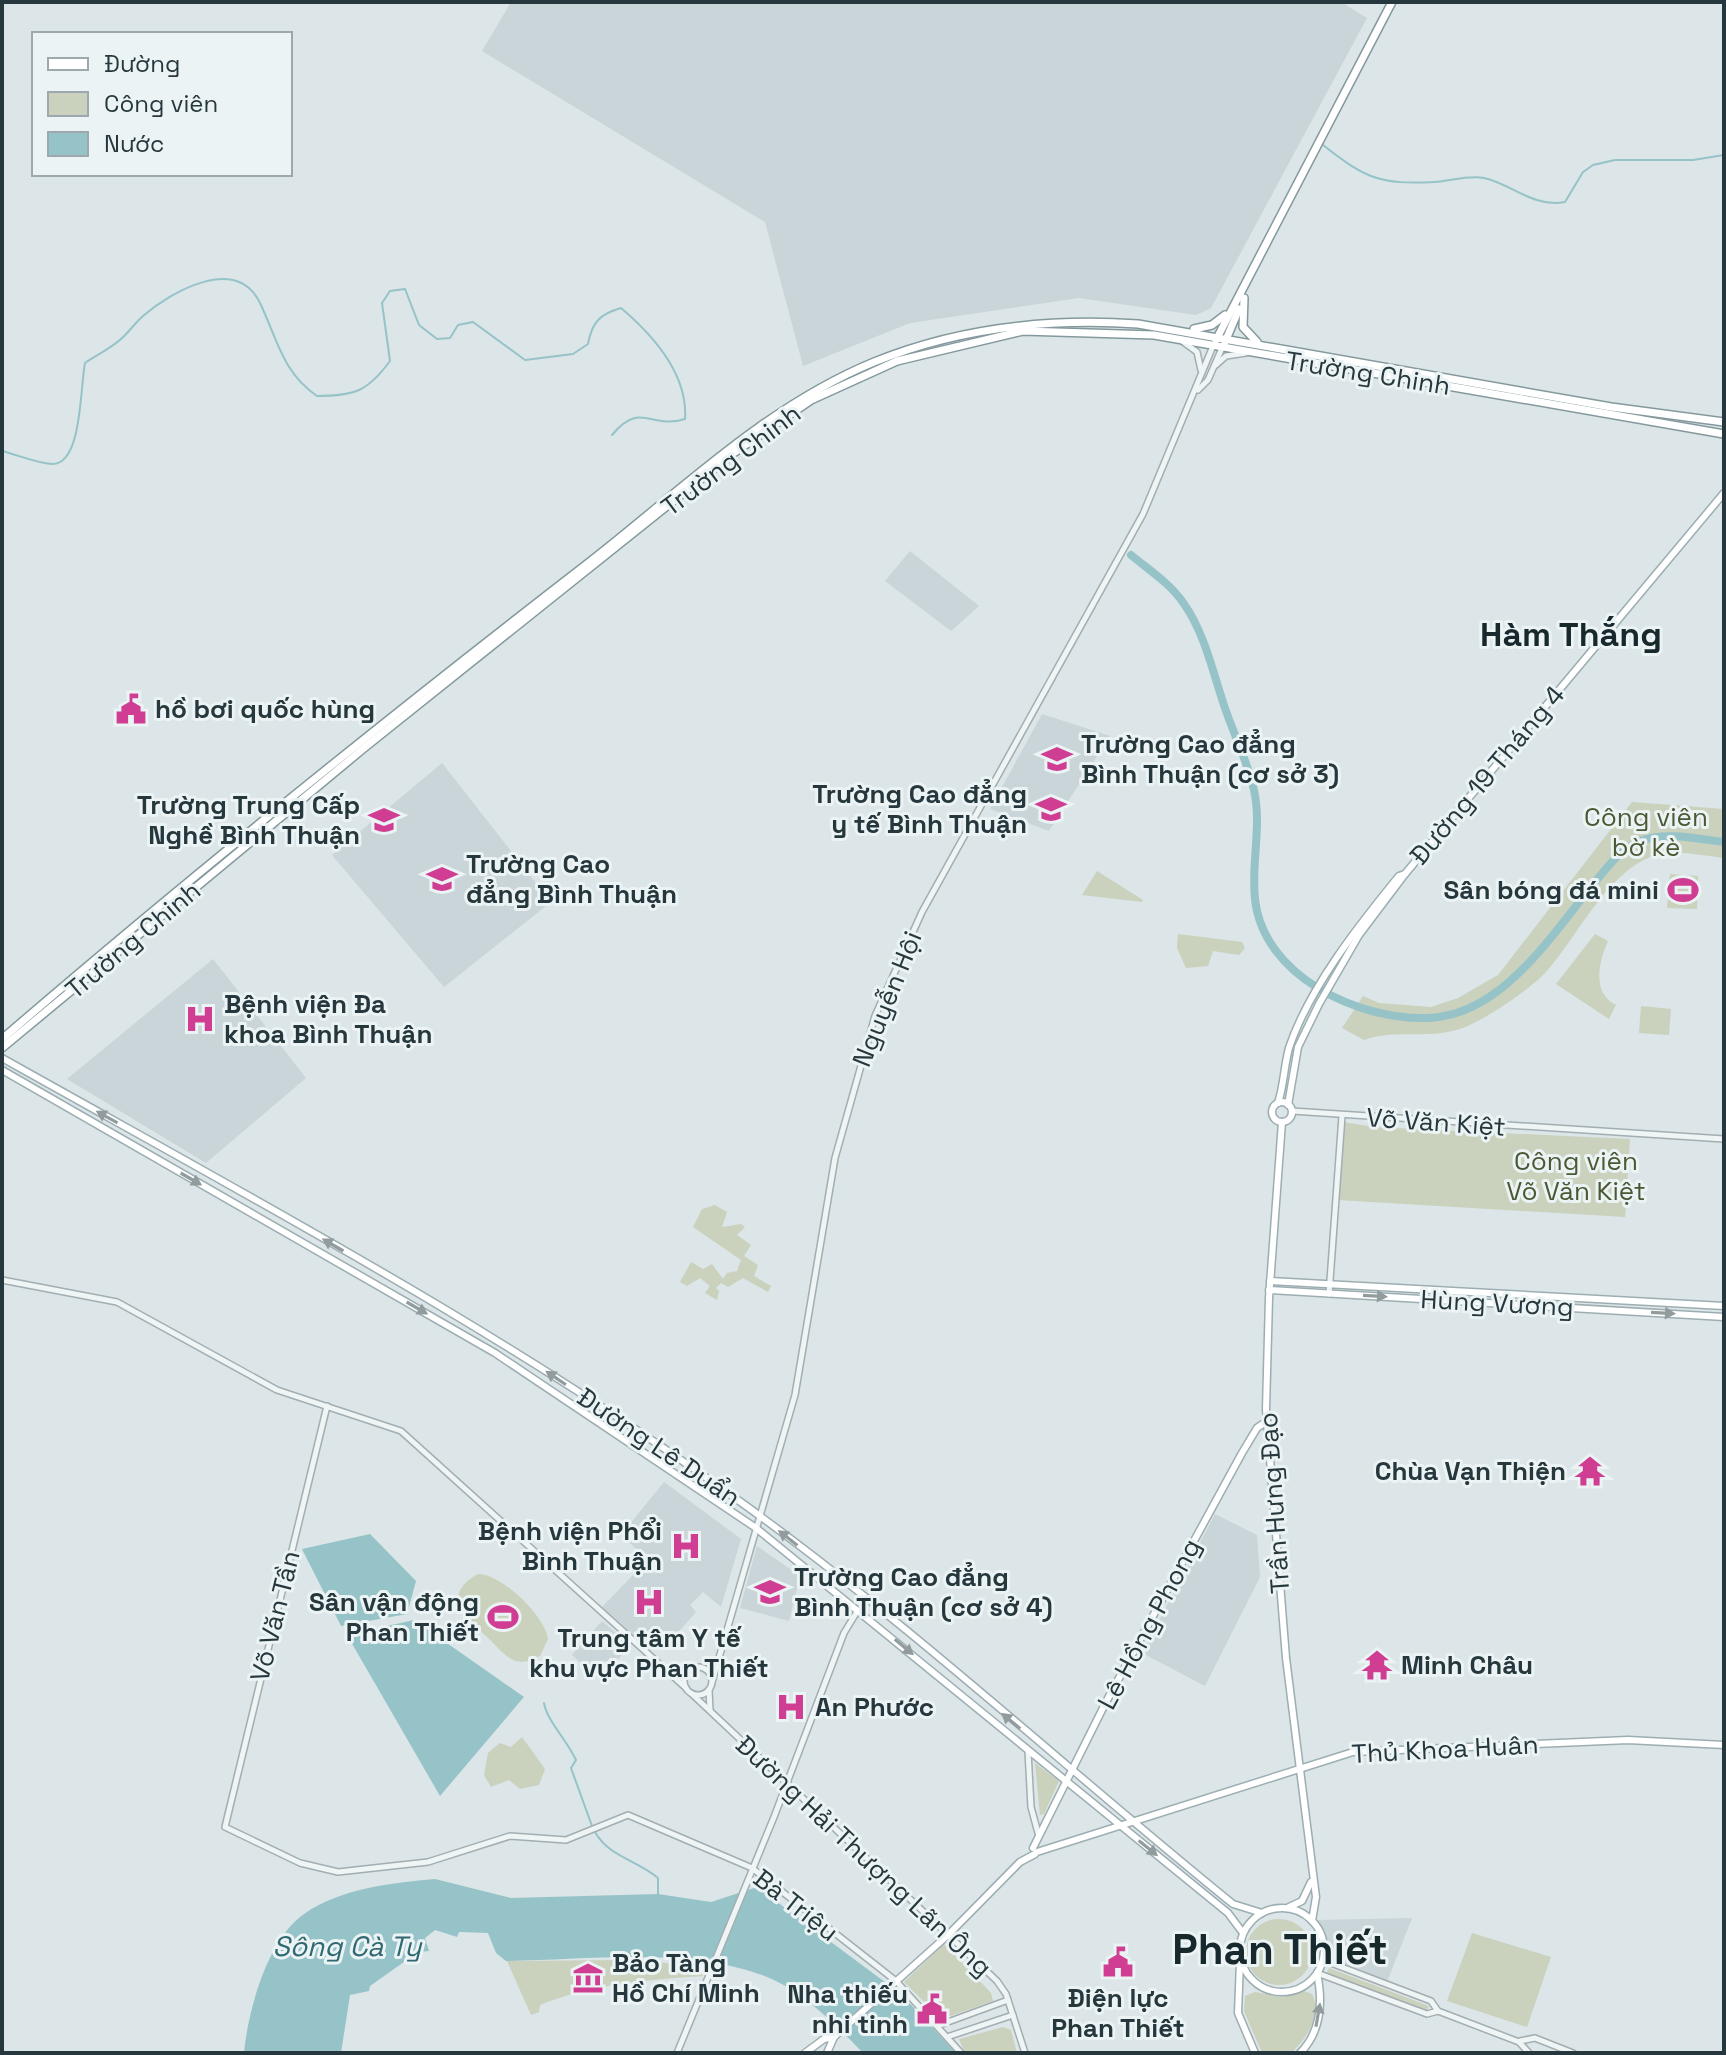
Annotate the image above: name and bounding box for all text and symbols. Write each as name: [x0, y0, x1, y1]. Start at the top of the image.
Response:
legend: [32, 32, 292, 176]
text: Đường: [104, 48, 180, 79]
text: Công viên: [104, 88, 218, 119]
text: Nước: [104, 128, 164, 159]
street label: Trường Chinh: [1283, 343, 1453, 403]
street label: Trường Chinh: [654, 396, 808, 524]
district label: Hàm Thắng: [1480, 613, 1662, 656]
street label: Đường 19 Tháng 4: [1402, 678, 1572, 872]
public building icon: hồ bơi quốc hùng: [114, 692, 148, 726]
place label: hồ bơi quốc hùng: [155, 692, 375, 726]
place label: Trường Cao đẳng Bình Thuận (cơ sở 3): [1081, 727, 1339, 791]
school or university icon: Trường Cao đẳng Bình Thuận (cơ sở 3): [1040, 742, 1074, 776]
place label: Trường Cao đẳng y tế Bình Thuận: [812, 777, 1027, 841]
place label: Trường Trung Cấp Nghề Bình Thuận: [137, 788, 360, 852]
school or university icon: Trường Cao đẳng y tế Bình Thuận: [1034, 792, 1068, 826]
park label: Công viên bờ kè: [1584, 800, 1708, 864]
school or university icon: Trường Trung Cấp Nghề Bình Thuận: [367, 803, 401, 837]
place label: Trường Cao đẳng Bình Thuận: [466, 847, 677, 911]
school or university icon: Trường Cao đẳng Bình Thuận: [425, 862, 459, 896]
place label: Sân bóng đá mini: [1444, 873, 1659, 907]
sports icon: Sân bóng đá mini: [1666, 873, 1700, 907]
street label: Trường Chinh: [58, 874, 208, 1006]
street label: Nguyễn Hội: [844, 926, 930, 1072]
place label: Bệnh viện Đa khoa Bình Thuận: [224, 987, 432, 1051]
hospital icon: Bệnh viện Đa khoa Bình Thuận: [183, 1002, 217, 1036]
street label: Võ Văn Kiệt: [1365, 1100, 1507, 1144]
one-way arrow: [95, 1110, 118, 1123]
park label: Công viên Võ Văn Kiệt: [1506, 1144, 1646, 1208]
one-way arrow: [180, 1172, 202, 1186]
one-way arrow: [321, 1238, 344, 1252]
street label: Hùng Vương: [1420, 1282, 1574, 1324]
one-way arrow: [1363, 1290, 1388, 1303]
one-way arrow: [406, 1301, 428, 1315]
one-way arrow: [1651, 1307, 1676, 1320]
one-way arrow: [545, 1371, 566, 1386]
street label: Đường Lê Duẩn: [571, 1380, 747, 1514]
street label: Trần Hưng Đạo: [1251, 1411, 1297, 1595]
place label: Chùa Vạn Thiện: [1375, 1454, 1566, 1488]
temple icon: Chùa Vạn Thiện: [1573, 1454, 1607, 1488]
place label: Bệnh viện Phổi Bình Thuận: [478, 1514, 662, 1578]
hospital icon: Bệnh viện Phổi Bình Thuận: [669, 1529, 703, 1563]
one-way arrow: [778, 1531, 798, 1547]
street label: Lê Hồng Phong: [1090, 1533, 1208, 1715]
street label: Võ Văn Tần: [242, 1547, 308, 1685]
place label: Trường Cao đẳng Bình Thuận (cơ sở 4): [794, 1560, 1053, 1624]
school or university icon: Trường Cao đẳng Bình Thuận (cơ sở 4): [753, 1575, 787, 1609]
place label: Sân vận động Phan Thiết: [309, 1585, 479, 1649]
hospital icon: Trung tâm Y tế khu vực Phan Thiết: [632, 1585, 666, 1619]
sports icon: Sân vận động Phan Thiết: [486, 1600, 520, 1634]
place label: Trung tâm Y tế khu vực Phan Thiết: [529, 1621, 769, 1685]
one-way arrow: [894, 1638, 914, 1655]
temple icon: Minh Châu: [1360, 1648, 1394, 1682]
place label: Minh Châu: [1401, 1648, 1533, 1682]
hospital icon: An Phước: [774, 1690, 808, 1724]
place label: An Phước: [815, 1690, 934, 1724]
one-way arrow: [1001, 1713, 1021, 1730]
street label: Thủ Khoa Huân: [1351, 1727, 1539, 1771]
street label: Đường Hải Thượng Lãn Ông: [728, 1728, 1000, 1984]
one-way arrow: [1138, 1839, 1158, 1856]
street label: Bà Triệu: [747, 1861, 845, 1949]
district label: Phan Thiết: [1172, 1923, 1388, 1976]
water label: Sông Cà Ty: [273, 1928, 423, 1964]
public building icon: Điện lực Phan Thiết: [1101, 1945, 1135, 1979]
place label: Bảo Tàng Hồ Chí Minh: [612, 1946, 760, 2010]
museum icon: Bảo Tàng Hồ Chí Minh: [571, 1961, 605, 1995]
place label: Nha thiếu nhi tinh: [787, 1977, 908, 2041]
place label: Điện lực Phan Thiết: [1051, 1981, 1185, 2045]
public building icon: Nha thiếu nhi tinh: [915, 1992, 949, 2026]
one-way arrow: [1313, 2003, 1325, 2028]

